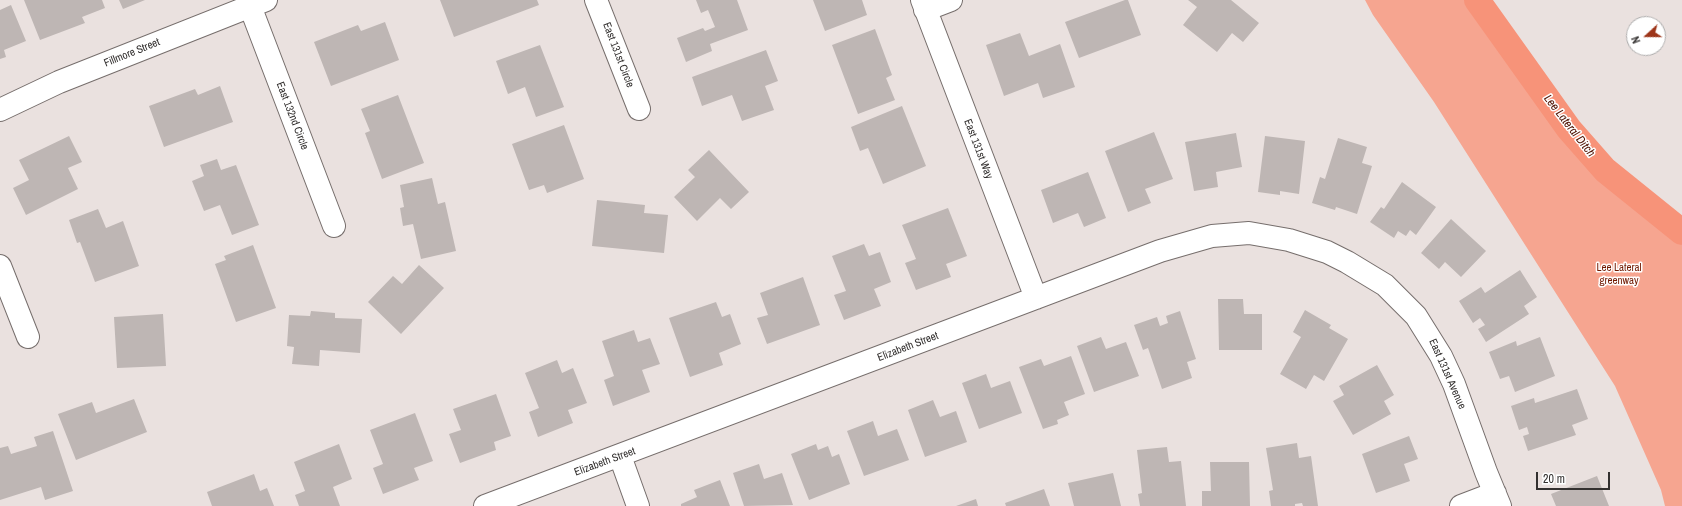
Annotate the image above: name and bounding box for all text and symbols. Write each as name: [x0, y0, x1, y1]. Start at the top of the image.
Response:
north arrow: [1626, 16, 1666, 56]
street label: East 131st Circle: [600, 21, 636, 89]
text: N: [1628, 34, 1643, 45]
street label: Fillmore Street: [102, 36, 162, 70]
street label: East 132nd Circle: [273, 80, 311, 152]
water label: Lee Lateral Ditch: [1540, 92, 1598, 160]
street label: East 131st Way: [961, 117, 995, 181]
park label: Lee Lateral greenway: [1596, 261, 1642, 287]
street label: Elizabeth Street: [876, 329, 940, 365]
street label: East 131st Avenue: [1426, 337, 1468, 411]
street label: Elizabeth Street: [573, 445, 637, 479]
scale bar: [1538, 464, 1612, 490]
text: 20 m: [1543, 471, 1565, 487]

